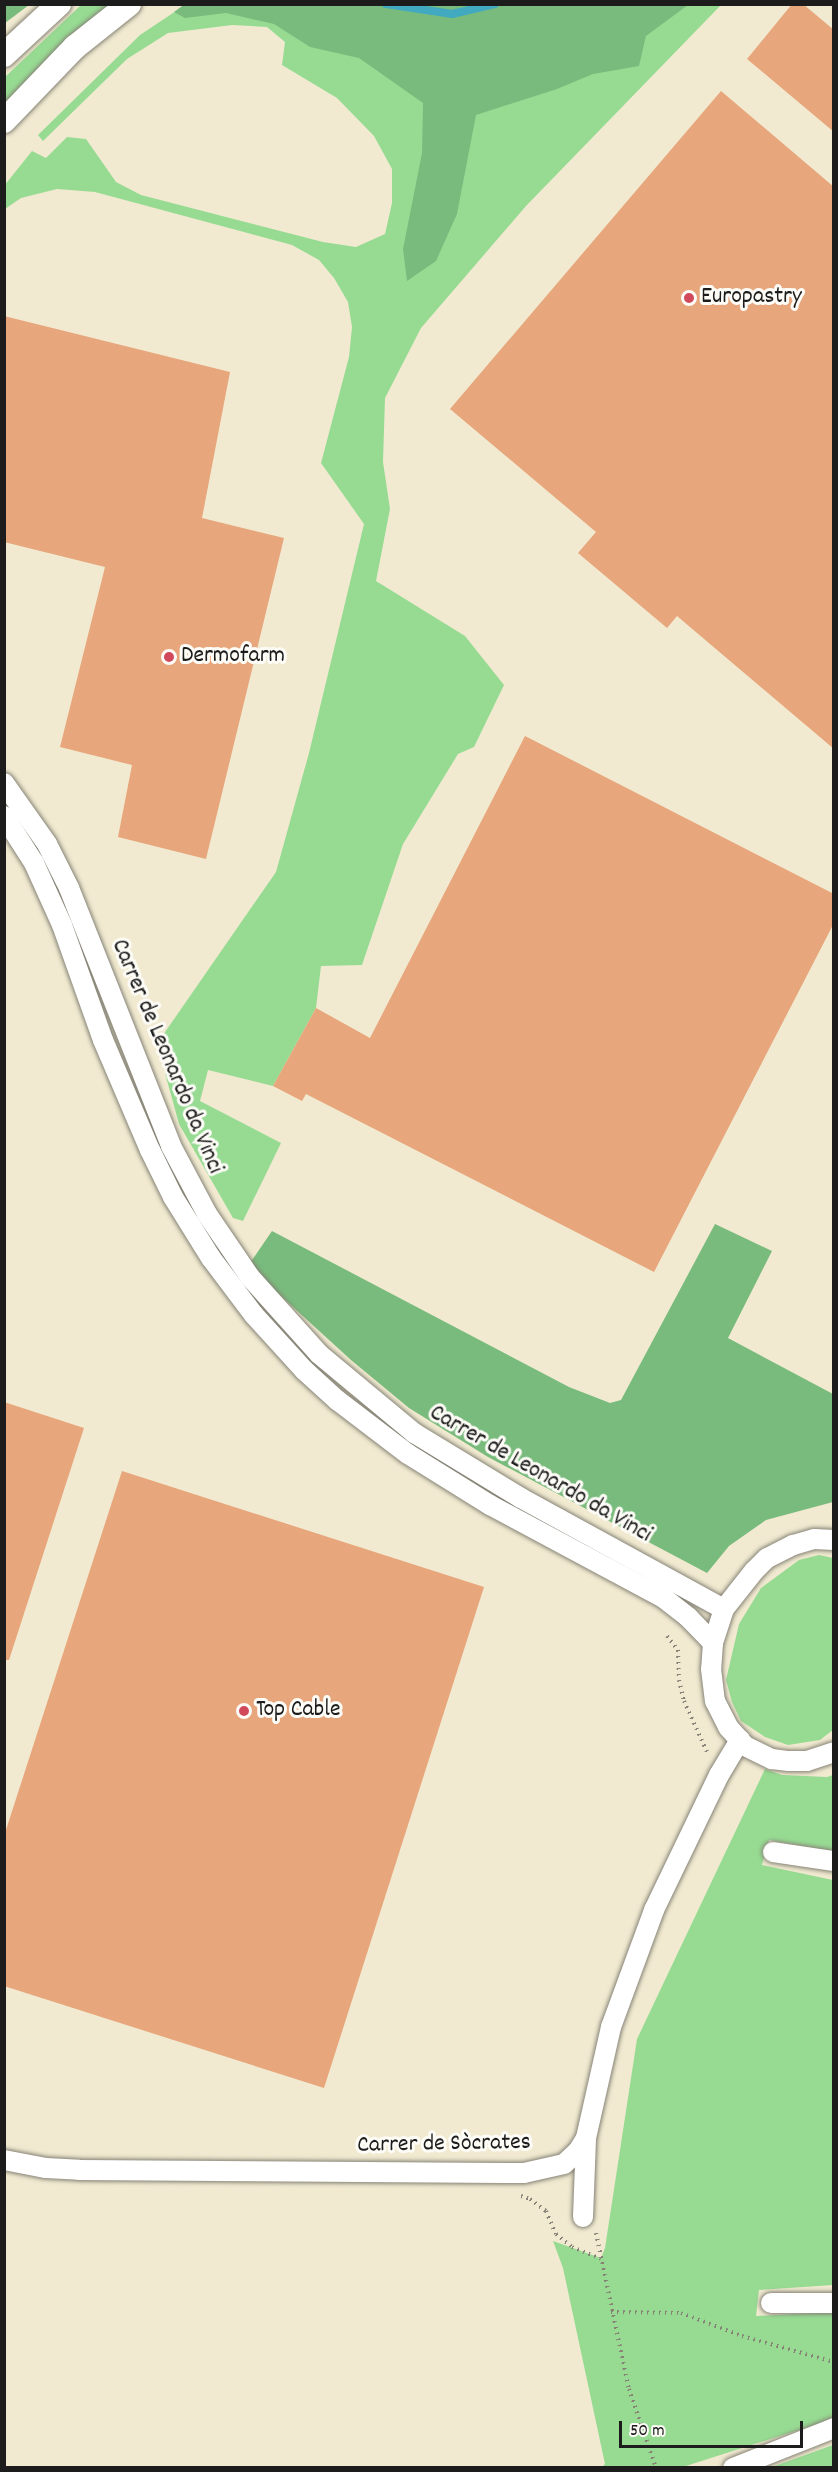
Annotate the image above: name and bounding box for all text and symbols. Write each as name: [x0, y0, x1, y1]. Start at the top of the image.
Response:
place label: Europastry: [701, 284, 802, 312]
marker: Europastry: [682, 291, 696, 305]
place label: Dermofarm: [181, 643, 285, 671]
marker: Dermofarm: [162, 650, 176, 664]
street label: Carrer de Leonardo da Vinci: [104, 935, 228, 1179]
street label: Carrer de Leonardo da Vinci: [424, 1400, 656, 1550]
place label: Top Cable: [256, 1697, 340, 1725]
marker: Top Cable: [237, 1704, 251, 1718]
street label: Carrer de Sòcrates: [357, 2129, 531, 2161]
scale bar: [622, 2409, 806, 2447]
text: 50 m: [630, 2419, 665, 2444]

